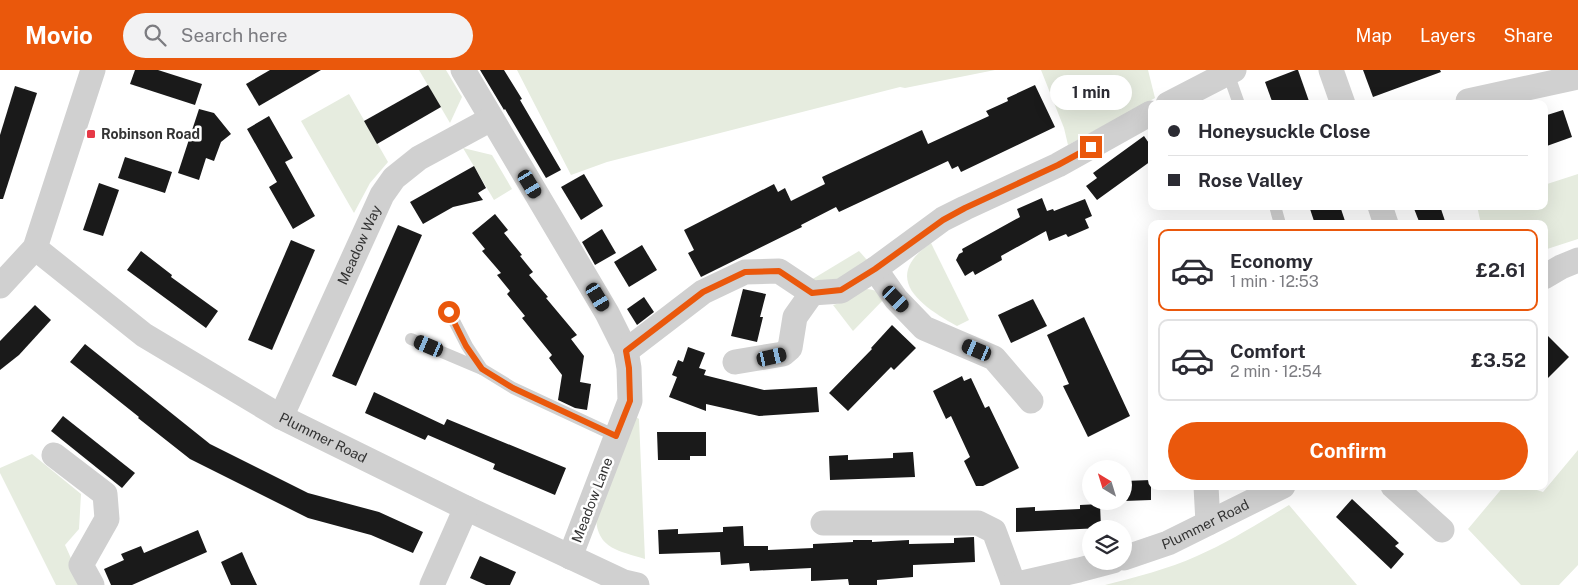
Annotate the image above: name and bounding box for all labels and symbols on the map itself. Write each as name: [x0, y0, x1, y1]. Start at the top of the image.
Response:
callout: 1 min: [1050, 75, 1132, 110]
place label: Robinson Road: [101, 126, 200, 142]
marker: Robinson Road: [85, 128, 97, 140]
route end: [1080, 136, 1102, 158]
car: [515, 167, 544, 201]
street label: Meadow Way: [334, 202, 385, 287]
car: [583, 280, 612, 314]
car: [880, 283, 911, 315]
route start: [438, 301, 460, 323]
car: [412, 333, 445, 359]
car: [960, 337, 993, 363]
car: [755, 346, 788, 368]
street label: Plummer Road: [277, 409, 369, 466]
street label: Meadow Lane: [568, 455, 616, 545]
north arrow: [1082, 460, 1132, 510]
street label: Plummer Road: [1160, 496, 1252, 553]

